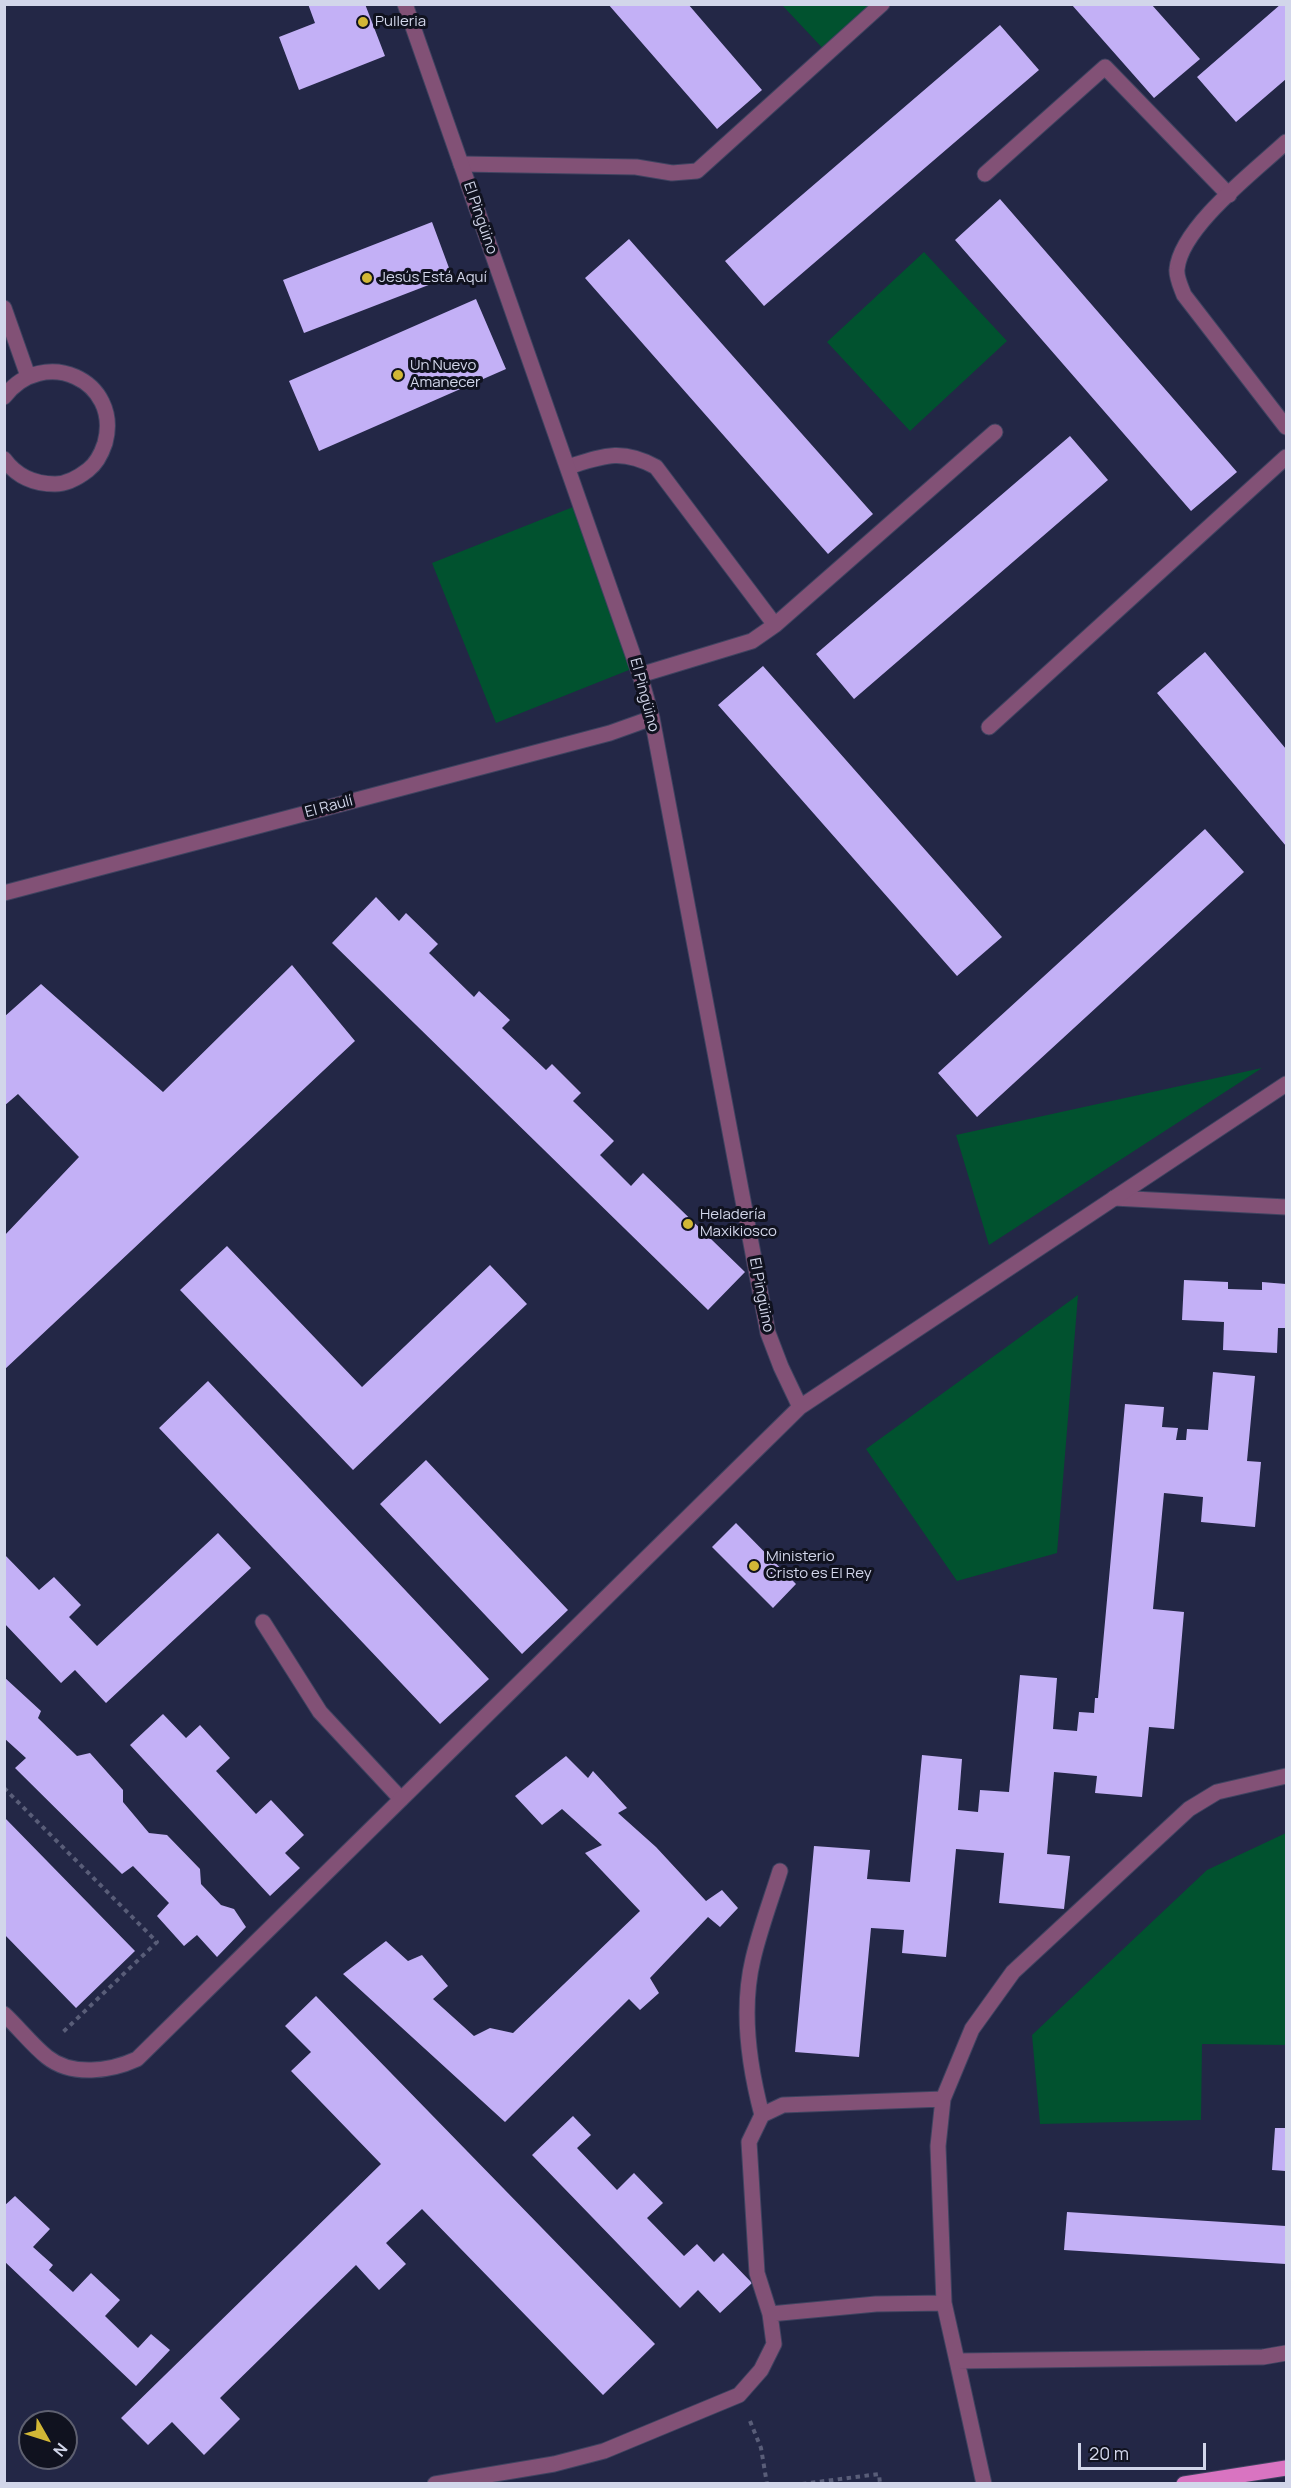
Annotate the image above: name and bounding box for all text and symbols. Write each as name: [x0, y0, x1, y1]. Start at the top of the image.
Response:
place label: Pulleria: [375, 13, 426, 31]
marker: Pulleria: [356, 15, 370, 29]
street label: El Pingüino: [459, 179, 501, 257]
place label: Jesús Está Aquí: [379, 269, 487, 287]
marker: Jesús Está Aquí: [360, 271, 374, 285]
place label: Un Nuevo Amanecer: [410, 357, 480, 392]
marker: Un Nuevo Amanecer: [391, 368, 405, 382]
street label: El Pingüino: [626, 656, 662, 734]
street label: El Raulí: [303, 792, 355, 822]
place label: Heladería Maxikiosco: [700, 1206, 777, 1241]
marker: Heladería Maxikiosco: [681, 1217, 695, 1231]
street label: El Pingüino: [745, 1256, 777, 1334]
place label: Ministerio Cristo es El Rey: [766, 1548, 872, 1583]
marker: Ministerio Cristo es El Rey: [747, 1559, 761, 1573]
north arrow: [18, 2410, 78, 2470]
scale bar: [1081, 2431, 1208, 2469]
text: N: [48, 2439, 73, 2461]
text: 20 m: [1089, 2441, 1129, 2465]

